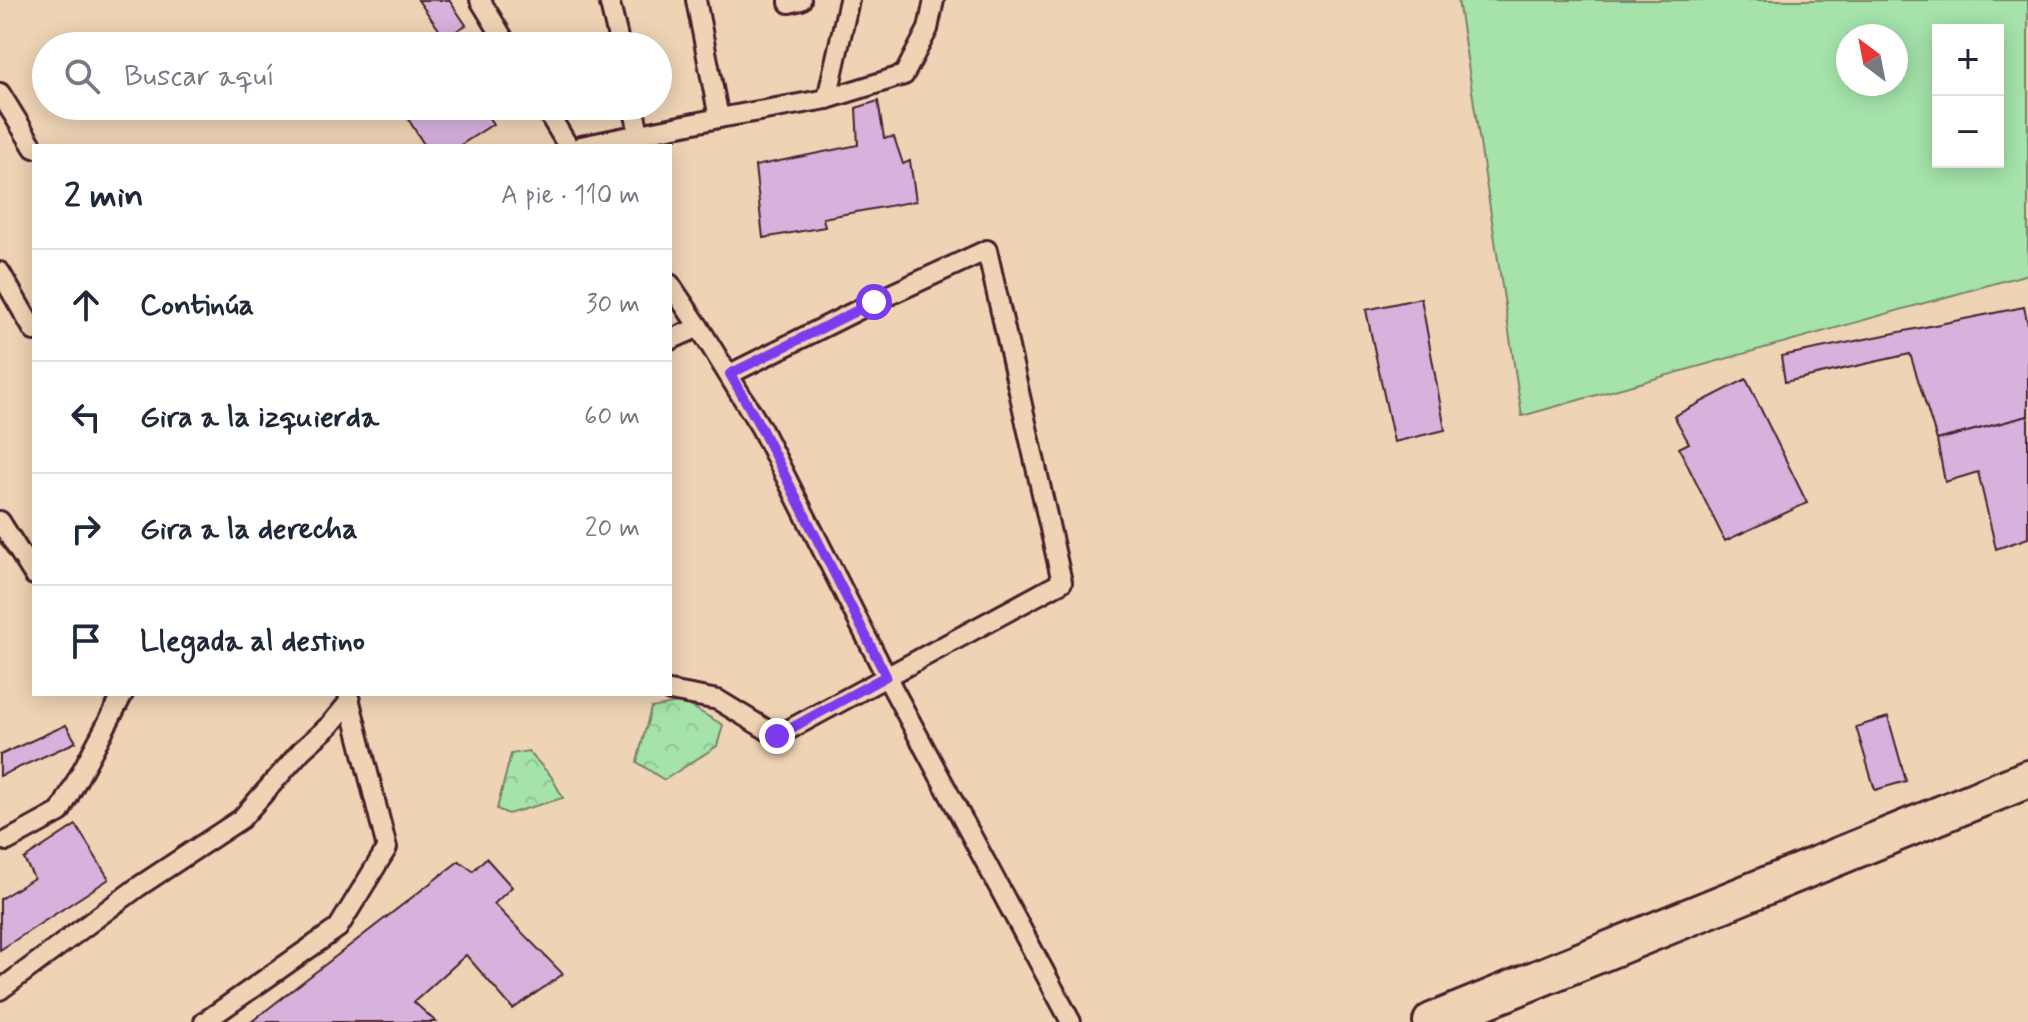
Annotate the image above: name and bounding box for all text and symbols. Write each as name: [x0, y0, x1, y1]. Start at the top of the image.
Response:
north arrow: [1836, 24, 1908, 96]
map controls: [1932, 24, 2004, 168]
button: +: [1932, 24, 2004, 96]
search box: [32, 32, 672, 120]
icon: search: [60, 54, 104, 98]
text: Buscar aquí: [124, 57, 275, 96]
button: −: [1932, 96, 2004, 168]
text: 2 min: [64, 174, 144, 219]
text: A pie · 110 m: [501, 179, 640, 213]
icon: ahead: [64, 283, 108, 327]
route start: [856, 284, 892, 320]
text: Continúa: [140, 286, 254, 325]
text: 30 m: [586, 288, 640, 322]
icon: left: [64, 395, 108, 439]
text: Gira a la izquierda: [140, 398, 379, 437]
text: 60 m: [584, 400, 640, 434]
icon: right: [64, 507, 108, 551]
text: Gira a la derecha: [140, 510, 358, 549]
text: 20 m: [585, 512, 640, 546]
icon: arrive: [64, 619, 108, 663]
text: Llegada al destino: [140, 622, 365, 661]
route end: [759, 718, 795, 754]

